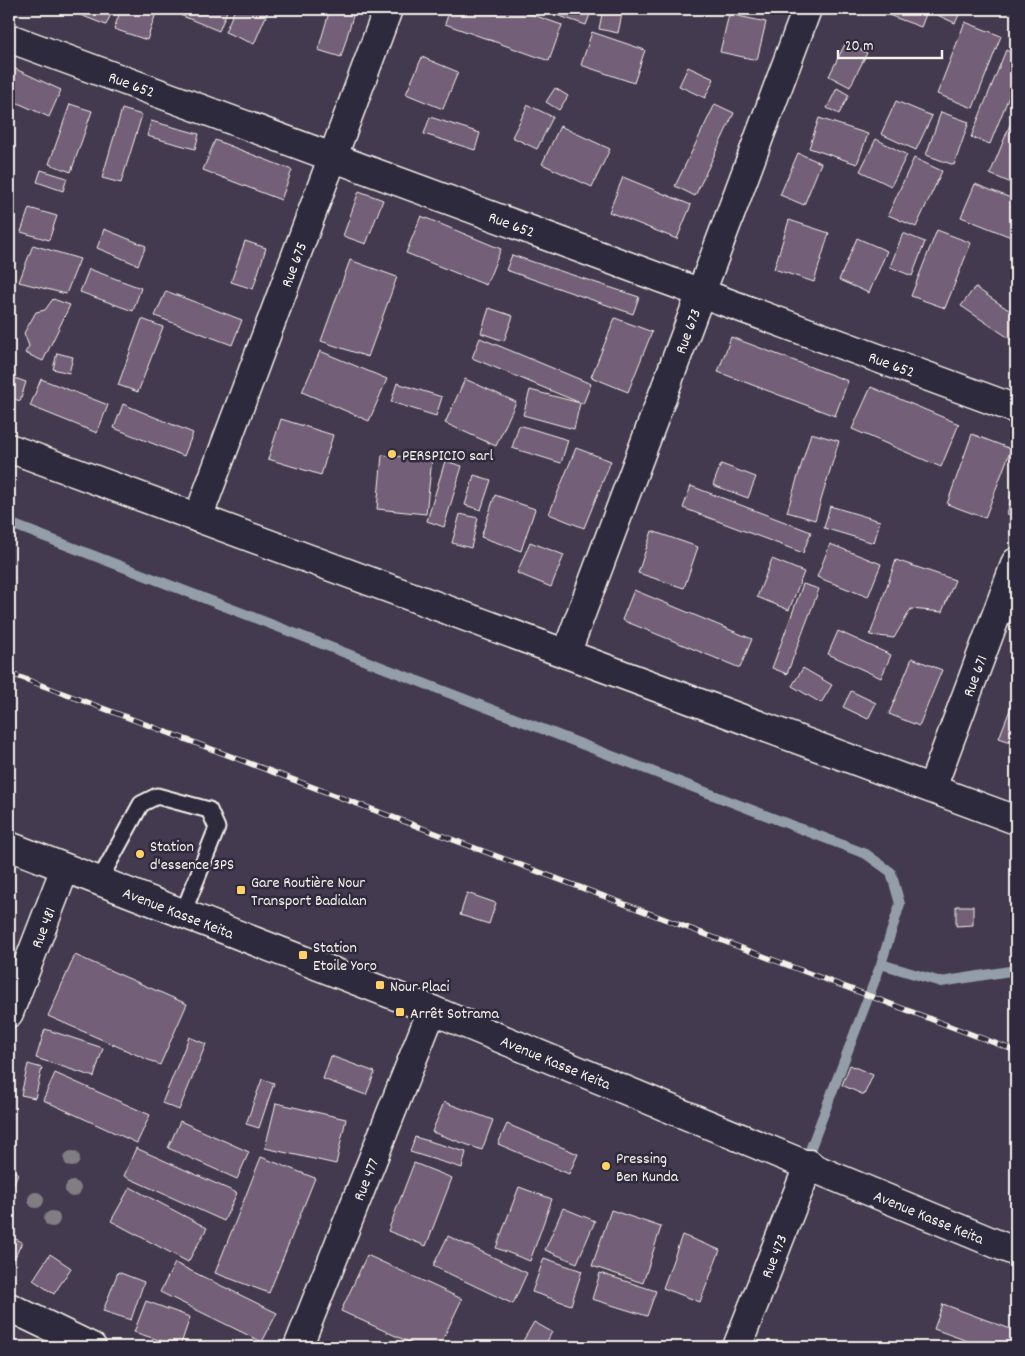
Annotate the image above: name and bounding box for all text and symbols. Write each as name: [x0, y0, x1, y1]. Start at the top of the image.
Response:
scale bar: [838, 28, 941, 60]
text: 20 m: [845, 36, 873, 58]
street label: Rue 652: [105, 67, 157, 105]
street label: Rue 652: [485, 207, 537, 245]
street label: Rue 675: [276, 239, 314, 291]
street label: Rue 673: [670, 306, 708, 358]
street label: Rue 652: [865, 347, 917, 385]
place label: PERSPICIO sarl: [402, 445, 493, 468]
marker: PERSPICIO sarl: [386, 448, 398, 460]
street label: Rue 671: [958, 652, 994, 701]
place label: Station d'essence 3PS: [150, 836, 234, 877]
marker: Station d'essence 3PS: [134, 848, 146, 860]
place label: Gare Routière Nour Transport Badialan: [251, 872, 367, 913]
street label: Avenue Kasse Keita: [119, 882, 237, 946]
marker: Gare Routière Nour Transport Badialan: [235, 884, 247, 896]
street label: Rue 481: [26, 904, 63, 952]
place label: Station Etoile Yoro: [313, 937, 377, 978]
marker: Station Etoile Yoro: [297, 949, 309, 961]
place label: Nour Placi: [390, 976, 450, 999]
marker: Nour Placi: [374, 979, 386, 991]
place label: Arrêt Sotrama: [410, 1003, 500, 1026]
marker: Arrêt Sotrama: [394, 1006, 406, 1018]
street label: Avenue Kasse Keita: [496, 1031, 614, 1097]
place label: Pressing Ben Kunda: [616, 1148, 679, 1189]
street label: Rue 477: [348, 1155, 386, 1205]
marker: Pressing Ben Kunda: [600, 1160, 612, 1172]
street label: Avenue Kasse Keita: [870, 1185, 987, 1252]
street label: Rue 473: [756, 1231, 794, 1282]

